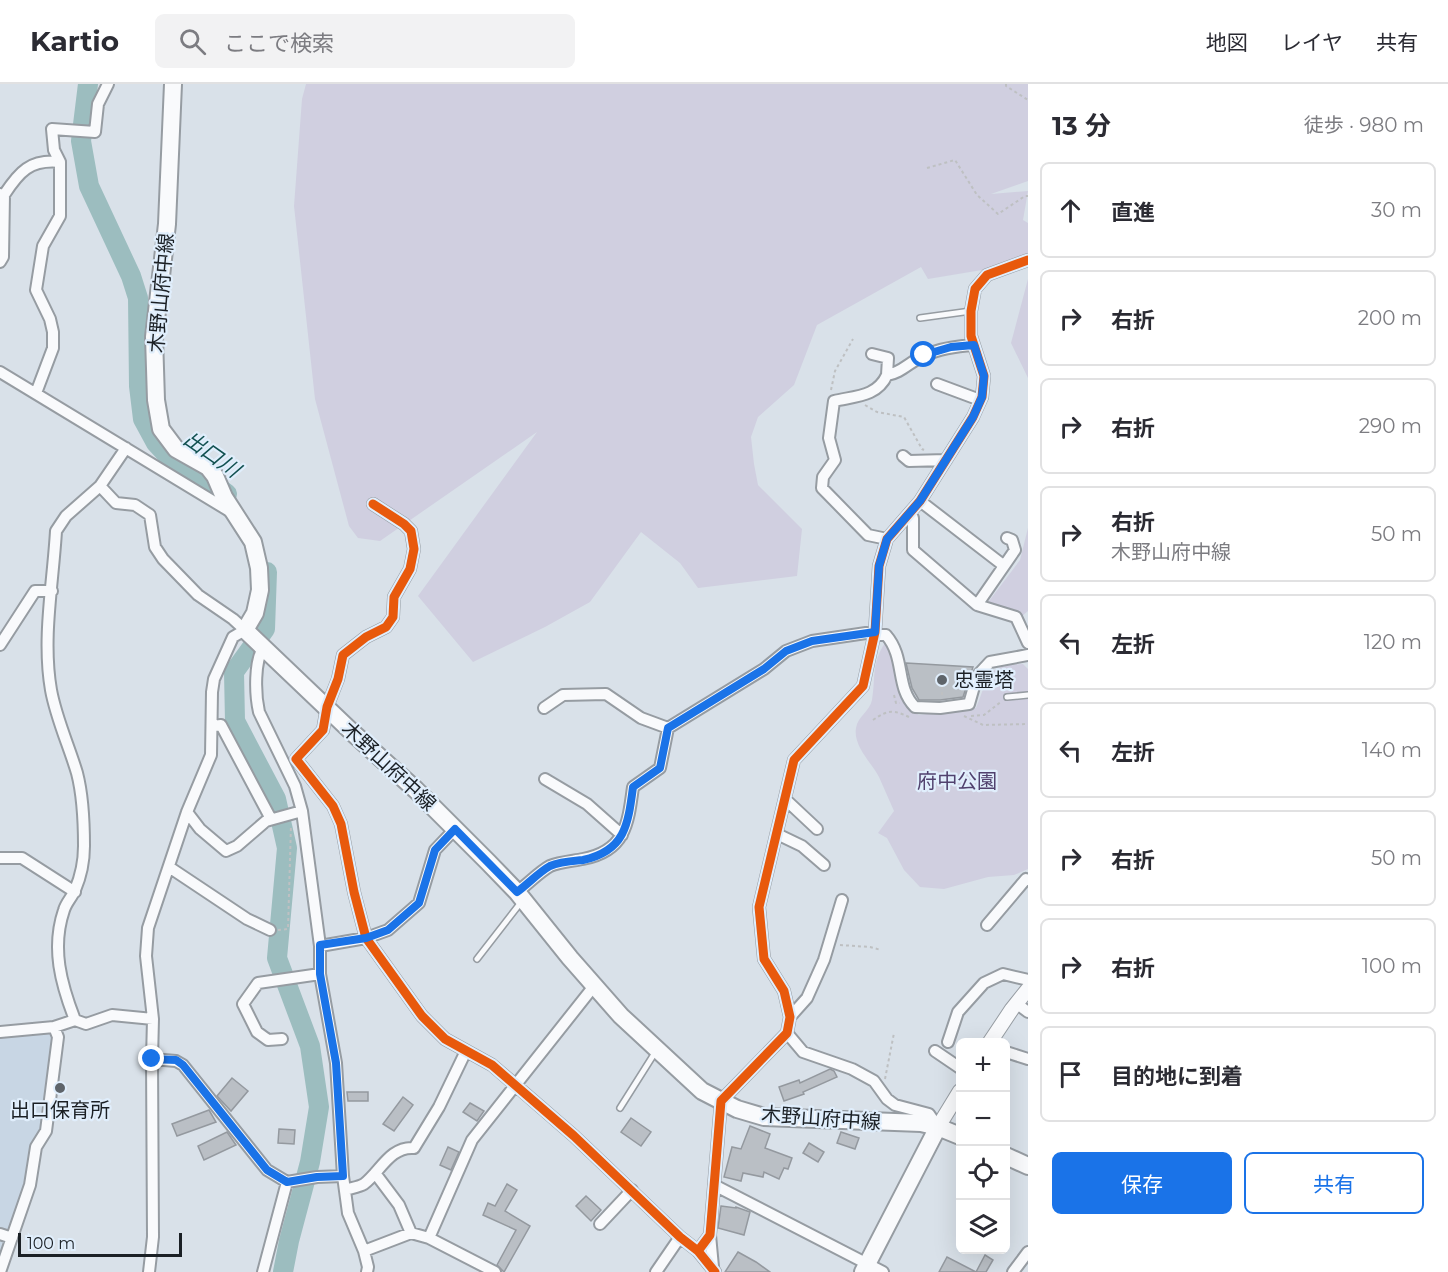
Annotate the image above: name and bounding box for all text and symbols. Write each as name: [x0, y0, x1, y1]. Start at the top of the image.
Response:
search box: [155, 14, 575, 68]
text: Kartio: [30, 24, 119, 58]
icon: search: [176, 25, 209, 58]
text: ここで検索: [224, 30, 334, 57]
text: 地図: [1206, 30, 1248, 55]
text: レイヤ: [1281, 30, 1343, 55]
text: 共有: [1376, 30, 1418, 55]
text: 13 分: [1052, 110, 1111, 142]
text: 徒歩 · 980 m: [1304, 113, 1424, 137]
icon: ahead: [1054, 194, 1087, 227]
text: 30 m: [1371, 198, 1422, 222]
text: 直進: [1111, 199, 1155, 226]
street label: 木野山府中線: [144, 232, 178, 354]
icon: right: [1054, 302, 1087, 335]
text: 200 m: [1358, 306, 1422, 330]
text: 右折: [1111, 307, 1155, 334]
route start: [910, 341, 936, 367]
icon: right: [1054, 410, 1087, 443]
text: 290 m: [1359, 414, 1422, 438]
text: 右折: [1111, 415, 1155, 442]
water label: 出口川: [179, 426, 247, 483]
text: 右折: [1111, 509, 1155, 536]
icon: right: [1054, 518, 1087, 551]
text: 50 m: [1371, 522, 1422, 546]
text: 木野山府中線: [1111, 540, 1231, 564]
icon: left: [1054, 626, 1087, 659]
text: 120 m: [1364, 630, 1422, 654]
text: 左折: [1111, 631, 1155, 658]
place label: 忠霊塔: [954, 668, 1014, 692]
marker: 忠霊塔: [935, 673, 949, 687]
street label: 木野山府中線: [337, 716, 441, 816]
icon: left: [1054, 734, 1087, 767]
text: 140 m: [1362, 738, 1422, 762]
text: 左折: [1111, 739, 1155, 766]
park label: 府中公園: [917, 769, 997, 793]
icon: right: [1054, 842, 1087, 875]
text: 50 m: [1371, 846, 1422, 870]
text: 右折: [1111, 847, 1155, 874]
icon: right: [1054, 950, 1087, 983]
text: 100 m: [1362, 954, 1422, 978]
text: 右折: [1111, 955, 1155, 982]
map controls: [956, 1038, 1010, 1254]
button: +: [956, 1038, 1010, 1092]
route end: [138, 1045, 164, 1071]
icon: arrive: [1054, 1058, 1087, 1091]
text: 目的地に到着: [1111, 1063, 1243, 1090]
marker: 出口保育所: [53, 1081, 67, 1095]
button: −: [956, 1092, 1010, 1146]
place label: 出口保育所: [10, 1098, 110, 1122]
street label: 木野山府中線: [760, 1102, 882, 1134]
button: locate: [956, 1146, 1010, 1200]
button: 保存: [1052, 1152, 1232, 1214]
button: 共有: [1244, 1152, 1424, 1214]
button: layers: [956, 1200, 1010, 1254]
scale bar: [18, 1230, 182, 1258]
text: 100 m: [27, 1234, 75, 1253]

